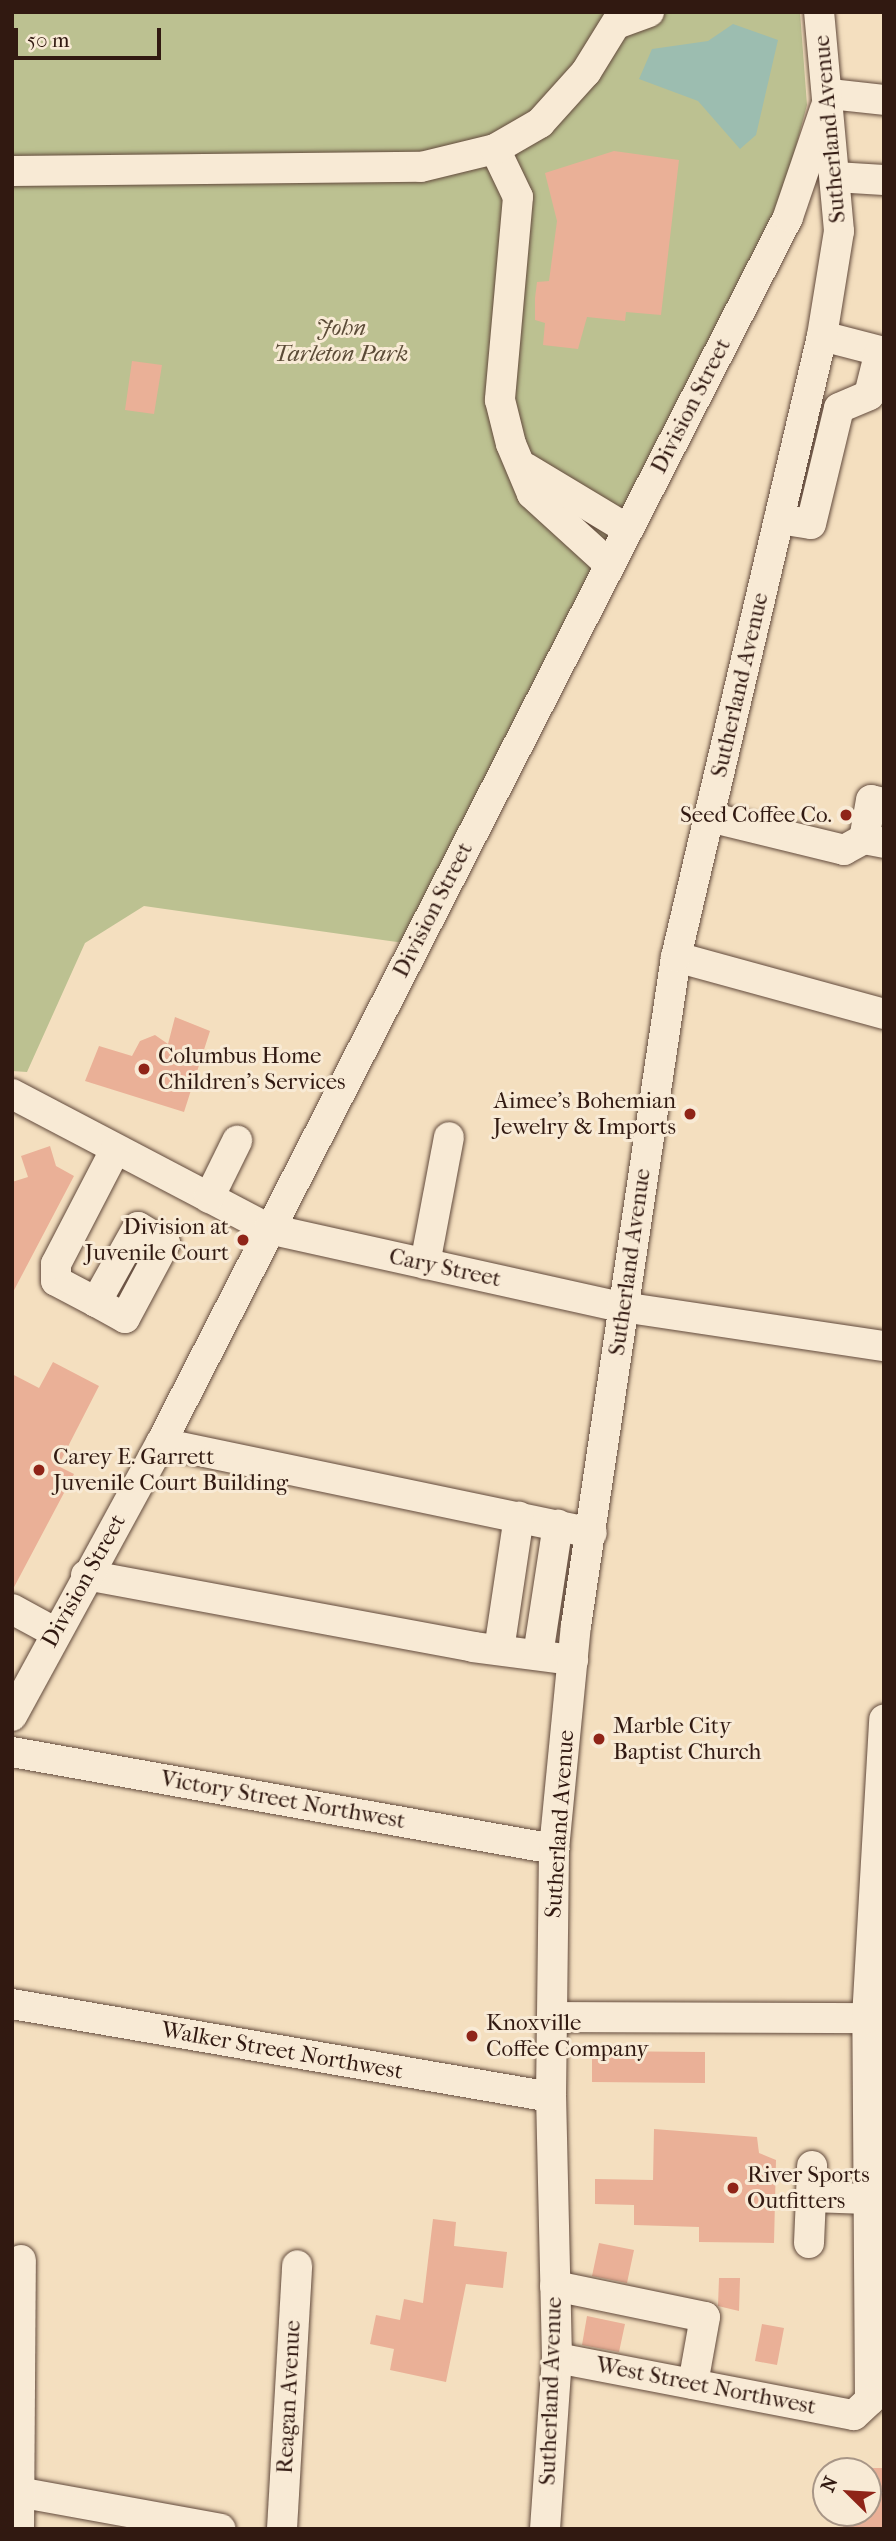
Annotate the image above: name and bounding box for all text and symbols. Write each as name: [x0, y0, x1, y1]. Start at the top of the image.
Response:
scale bar: [18, 14, 164, 58]
text: 50 m: [27, 28, 70, 52]
street label: Sutherland Avenue: [808, 34, 852, 224]
park label: John Tarleton Park: [274, 314, 408, 368]
street label: Division Street: [645, 334, 737, 478]
street label: Sutherland Avenue: [705, 590, 775, 780]
place label: Seed Coffee Co.: [680, 801, 832, 829]
marker: Seed Coffee Co.: [838, 807, 854, 823]
street label: Division Street: [387, 838, 479, 982]
place label: Columbus Home Children's Services: [158, 1042, 346, 1096]
marker: Columbus Home Children's Services: [136, 1061, 152, 1077]
place label: Aimee’s Bohemian Jewelry & Imports: [493, 1087, 676, 1141]
marker: Aimee’s Bohemian Jewelry & Imports: [682, 1106, 698, 1122]
street label: Sutherland Avenue: [603, 1167, 657, 1357]
place label: Division at Juvenile Court: [85, 1213, 229, 1267]
marker: Division at Juvenile Court: [235, 1232, 251, 1248]
street label: Cary Street: [386, 1243, 504, 1293]
place label: Carey E. Garrett Juvenile Court Building: [53, 1443, 288, 1497]
marker: Carey E. Garrett Juvenile Court Building: [31, 1462, 47, 1478]
street label: Division Street: [36, 1510, 132, 1652]
place label: Marble City Baptist Church: [613, 1712, 761, 1766]
street label: Sutherland Avenue: [540, 1729, 580, 1919]
marker: Marble City Baptist Church: [591, 1731, 607, 1747]
street label: Victory Street Northwest: [159, 1765, 407, 1835]
place label: Knoxville Coffee Company: [486, 2009, 649, 2063]
street label: Walker Street Northwest: [159, 2016, 405, 2086]
marker: Knoxville Coffee Company: [464, 2028, 480, 2044]
place label: River Sports Outfitters: [747, 2161, 870, 2215]
marker: River Sports Outfitters: [725, 2180, 741, 2196]
street label: Sutherland Avenue: [534, 2296, 568, 2486]
street label: Reagan Avenue: [271, 2319, 307, 2475]
street label: West Street Northwest: [594, 2351, 818, 2421]
north arrow: [812, 2457, 882, 2527]
text: N: [817, 2473, 843, 2495]

